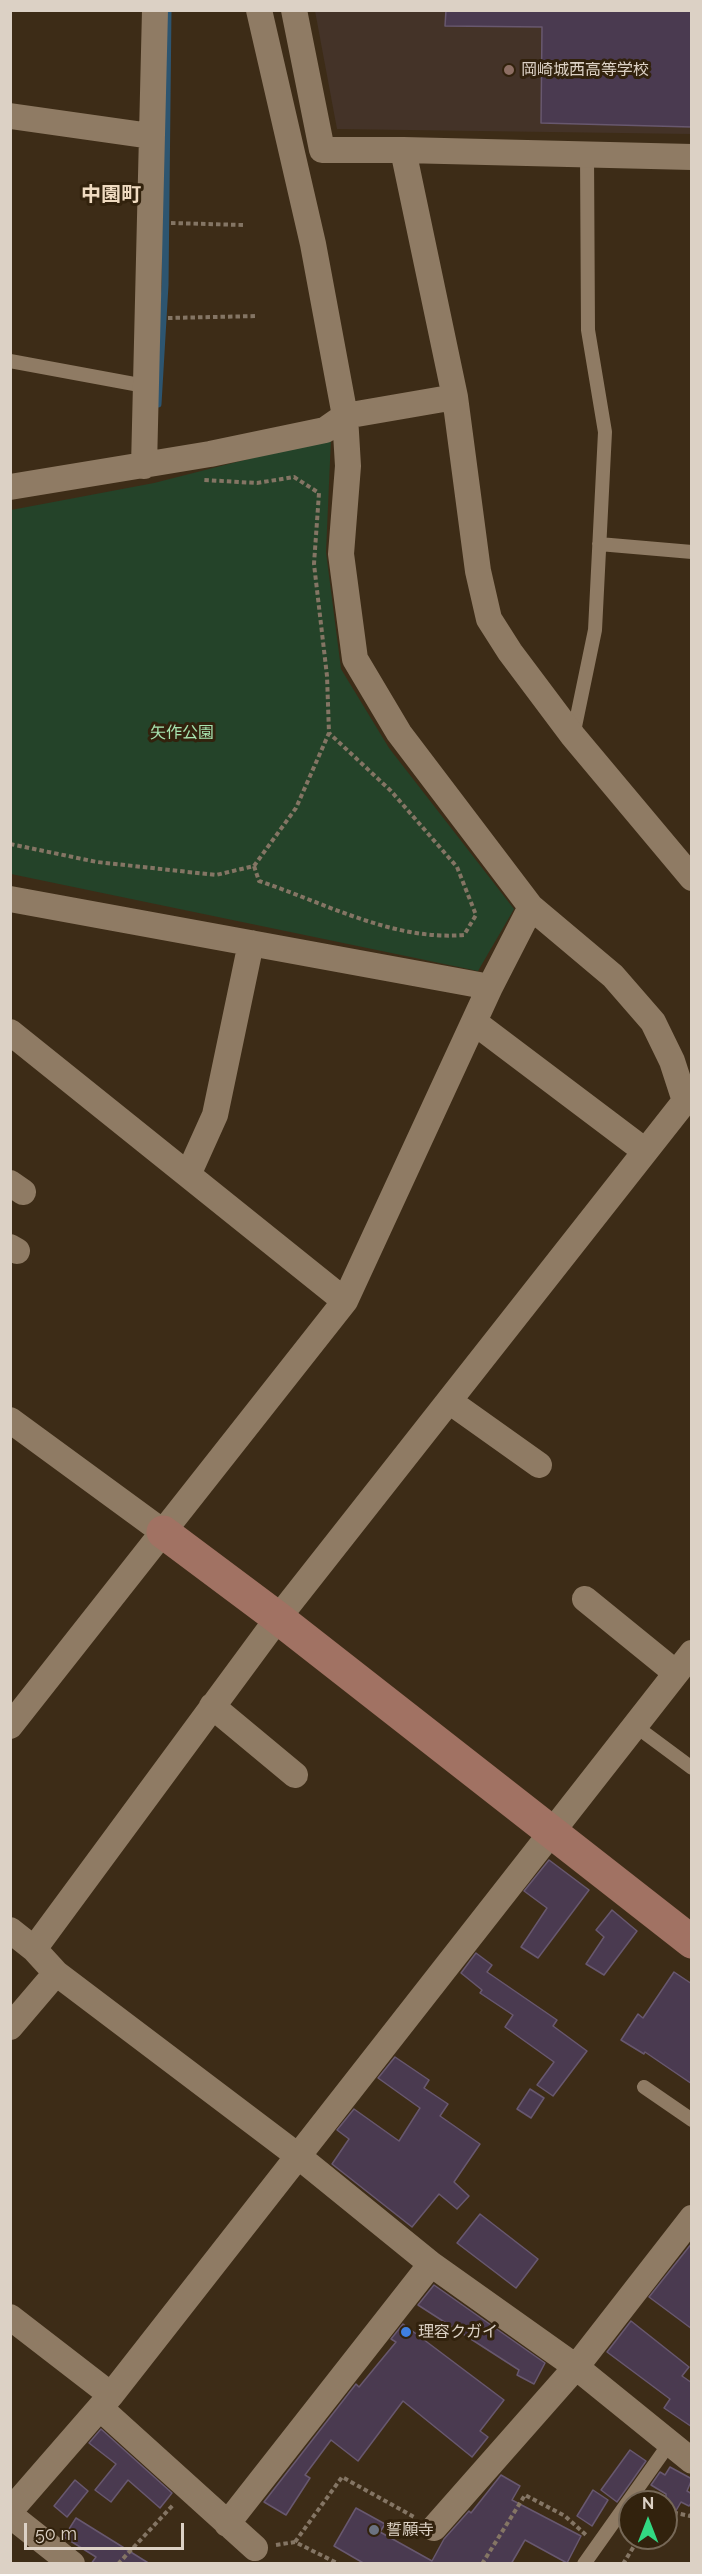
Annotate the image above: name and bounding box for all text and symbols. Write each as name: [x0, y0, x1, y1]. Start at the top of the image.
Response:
place label: 岡崎城西高等学校: [521, 60, 649, 80]
marker: 岡崎城西高等学校: [502, 63, 516, 77]
district label: 中園町: [81, 183, 141, 207]
park label: 矢作公園: [150, 723, 214, 743]
place label: 理容クガイ: [418, 2322, 498, 2342]
marker: 理容クガイ: [399, 2325, 413, 2339]
north arrow: [618, 2490, 678, 2550]
text: N: [642, 2494, 654, 2513]
scale bar: [27, 2511, 188, 2549]
place label: 誓願寺: [386, 2520, 434, 2540]
text: 50 m: [35, 2523, 77, 2544]
marker: 誓願寺: [367, 2523, 381, 2537]

